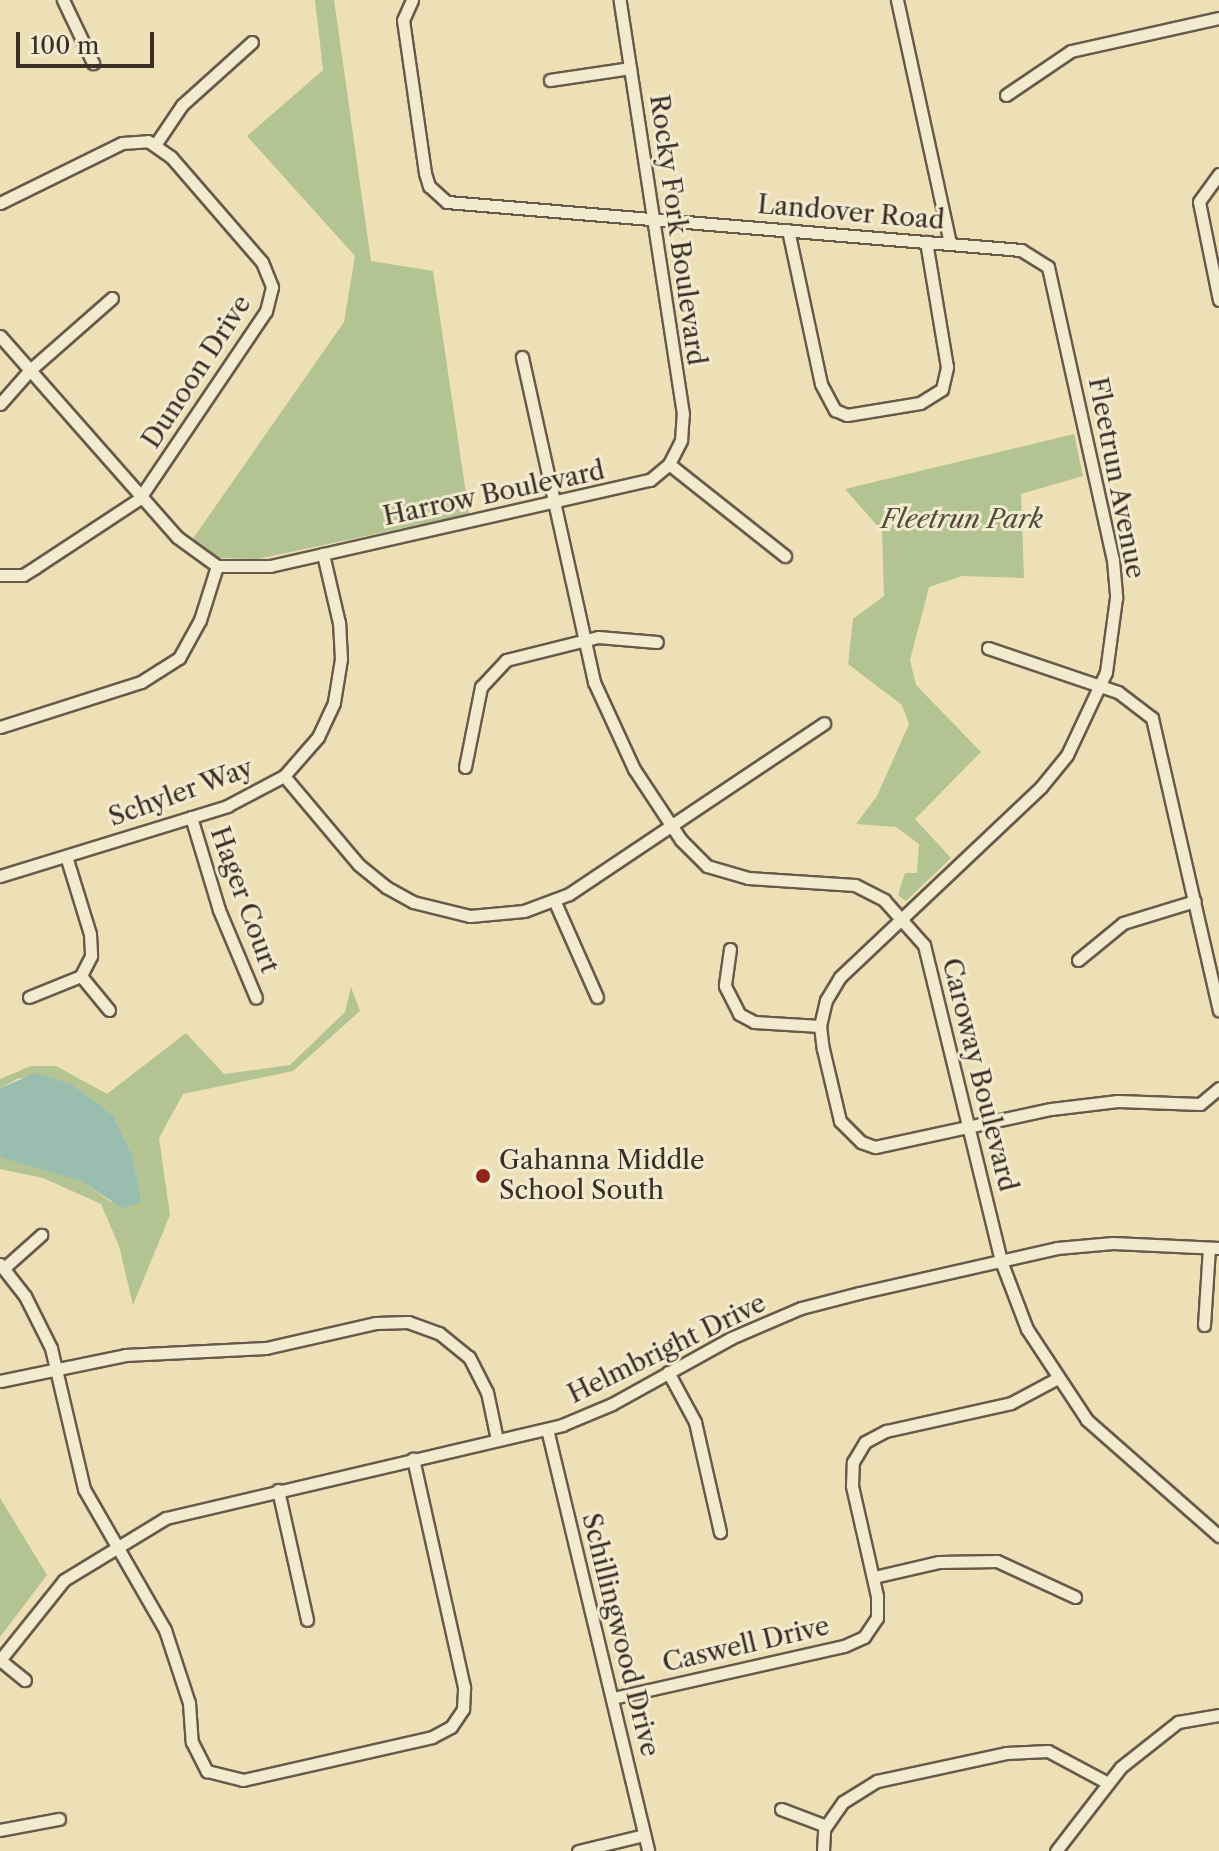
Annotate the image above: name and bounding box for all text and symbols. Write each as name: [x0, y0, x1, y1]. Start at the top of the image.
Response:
scale bar: [20, 16, 158, 66]
text: 100 m: [30, 31, 99, 60]
street label: Rocky Fork Boulevard: [642, 92, 712, 368]
street label: Landover Road: [756, 189, 946, 237]
street label: Dunoon Drive: [136, 290, 258, 454]
street label: Fleetrun Avenue: [1081, 374, 1151, 582]
street label: Harrow Boulevard: [380, 455, 608, 533]
park label: Fleetrun Park: [881, 504, 1043, 536]
street label: Schyler Way: [104, 752, 258, 834]
street label: Hager Court: [203, 822, 285, 978]
street label: Caroway Boulevard: [935, 955, 1023, 1195]
place label: Gahanna Middle School South: [499, 1145, 705, 1206]
marker: Gahanna Middle School South: [474, 1167, 492, 1185]
street label: Helmbright Drive: [563, 1288, 771, 1410]
street label: Schillingwood Drive: [575, 1510, 665, 1760]
street label: Caswell Drive: [660, 1611, 832, 1679]

